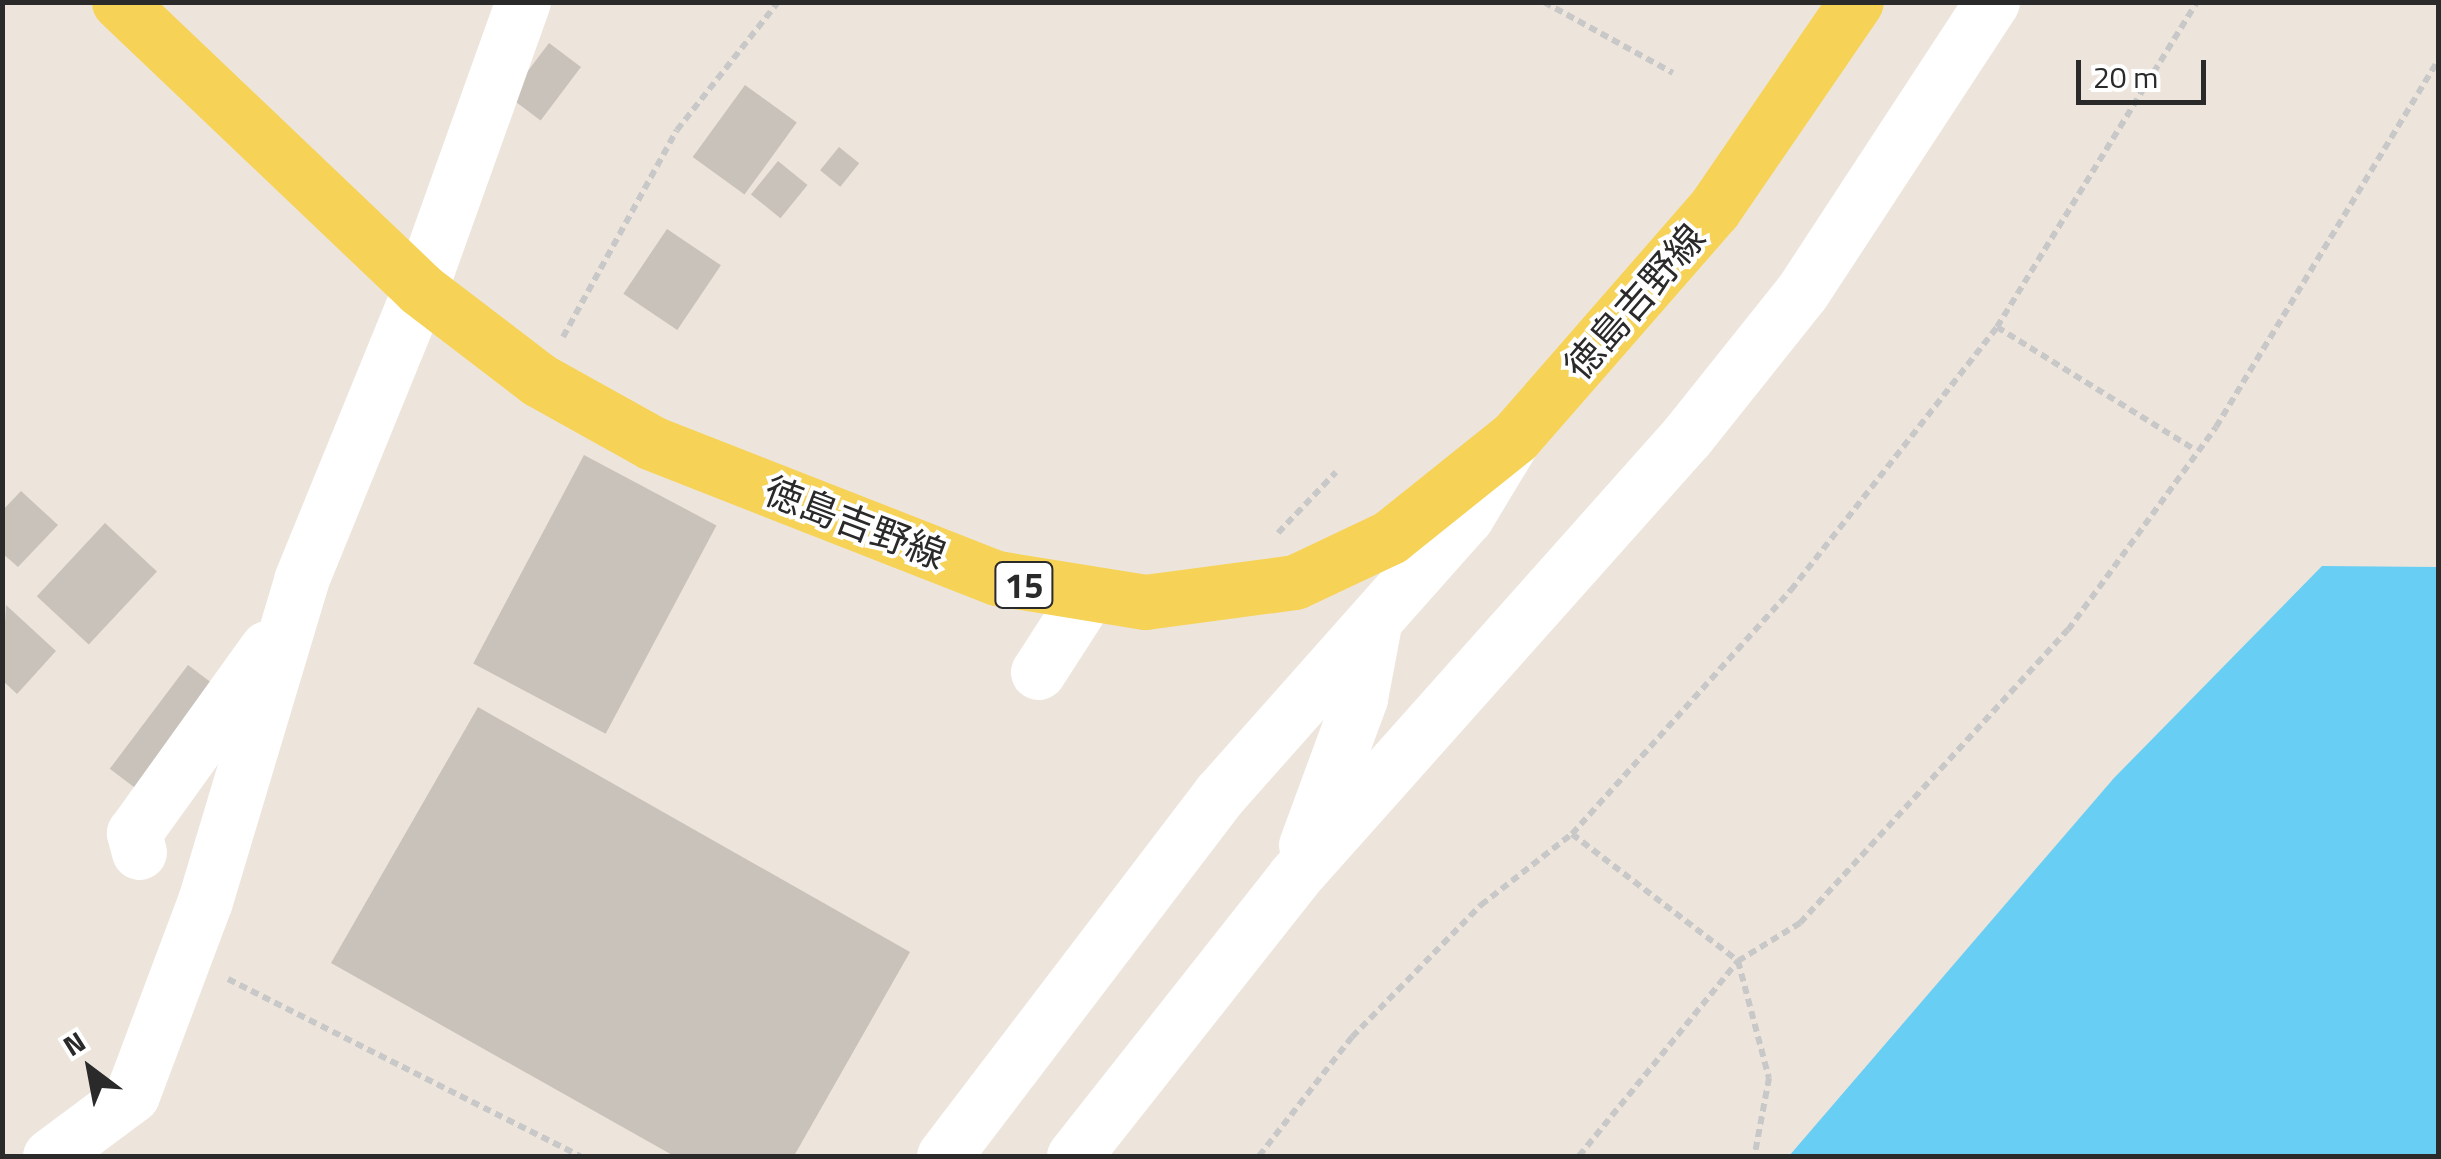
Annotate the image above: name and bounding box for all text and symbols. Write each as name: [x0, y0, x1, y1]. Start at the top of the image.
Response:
scale bar: [2081, 40, 2211, 102]
text: 20 m: [2093, 54, 2158, 100]
street label: 徳島吉野線: [1555, 215, 1715, 389]
street label: 徳島吉野線: [758, 468, 952, 578]
road number: 15: [994, 555, 1054, 615]
north arrow: [40, 1019, 140, 1119]
text: N: [54, 1020, 93, 1067]

